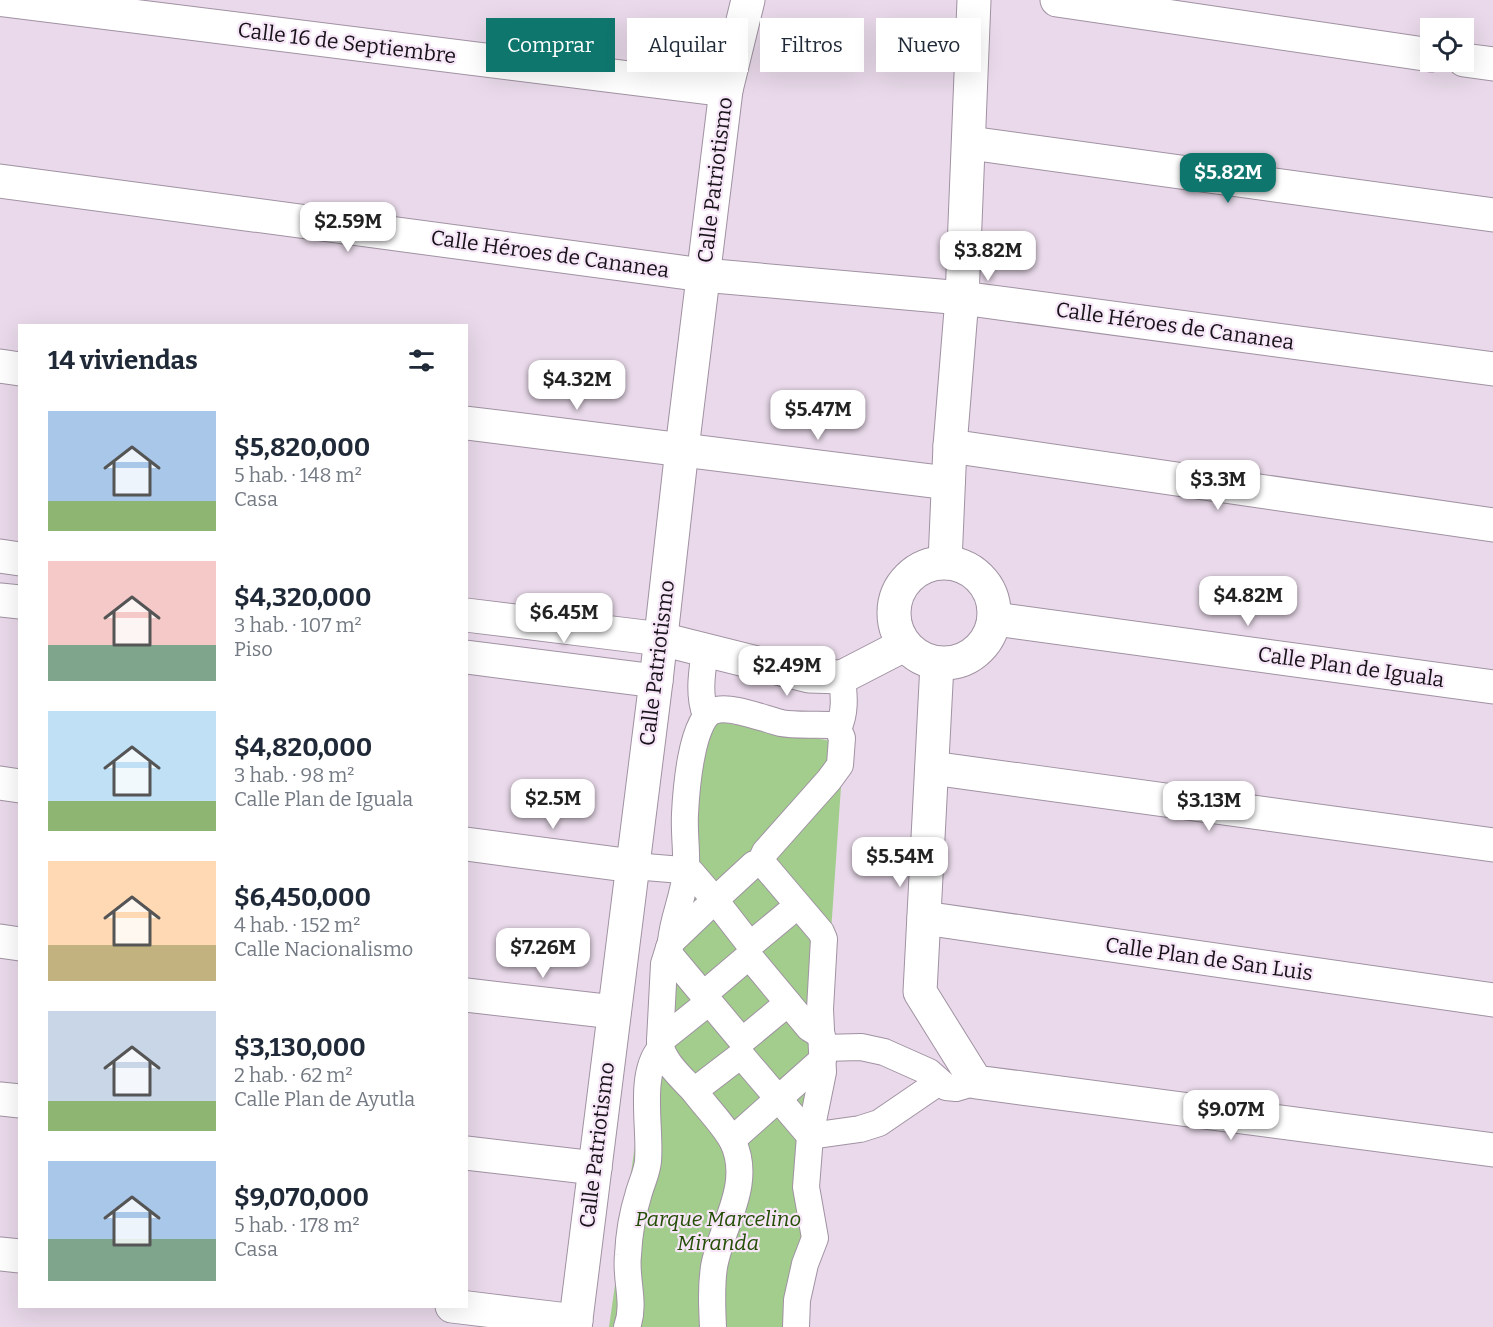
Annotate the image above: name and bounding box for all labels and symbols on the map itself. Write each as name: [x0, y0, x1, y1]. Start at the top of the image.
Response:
street label: Calle 16 de Septiembre: [236, 17, 458, 69]
street label: Calle Patriotismo: [692, 96, 738, 264]
pin: $5.82M: [1179, 153, 1277, 204]
pin: $2.59M: [299, 202, 397, 253]
street label: Calle Héroes de Cananea: [429, 224, 671, 284]
pin: $3.82M: [939, 231, 1037, 282]
street label: Calle Héroes de Cananea: [1054, 296, 1296, 356]
pin: $4.32M: [528, 360, 626, 411]
pin: $5.47M: [769, 390, 867, 441]
pin: $3.3M: [1176, 460, 1260, 511]
pin: $4.82M: [1199, 576, 1297, 627]
street label: Calle Patriotismo: [634, 579, 680, 747]
pin: $6.45M: [515, 593, 613, 644]
street label: Calle Plan de Iguala: [1256, 641, 1446, 693]
pin: $2.49M: [738, 646, 836, 697]
pin: $2.5M: [511, 779, 595, 830]
pin: $3.13M: [1160, 781, 1258, 832]
pin: $5.54M: [851, 837, 949, 888]
pin: $7.26M: [494, 928, 592, 979]
street label: Calle Plan de San Luis: [1104, 932, 1314, 986]
street label: Calle Patriotismo: [574, 1061, 620, 1229]
pin: $9.07M: [1182, 1090, 1280, 1141]
park label: Parque Marcelino Miranda: [635, 1206, 801, 1256]

